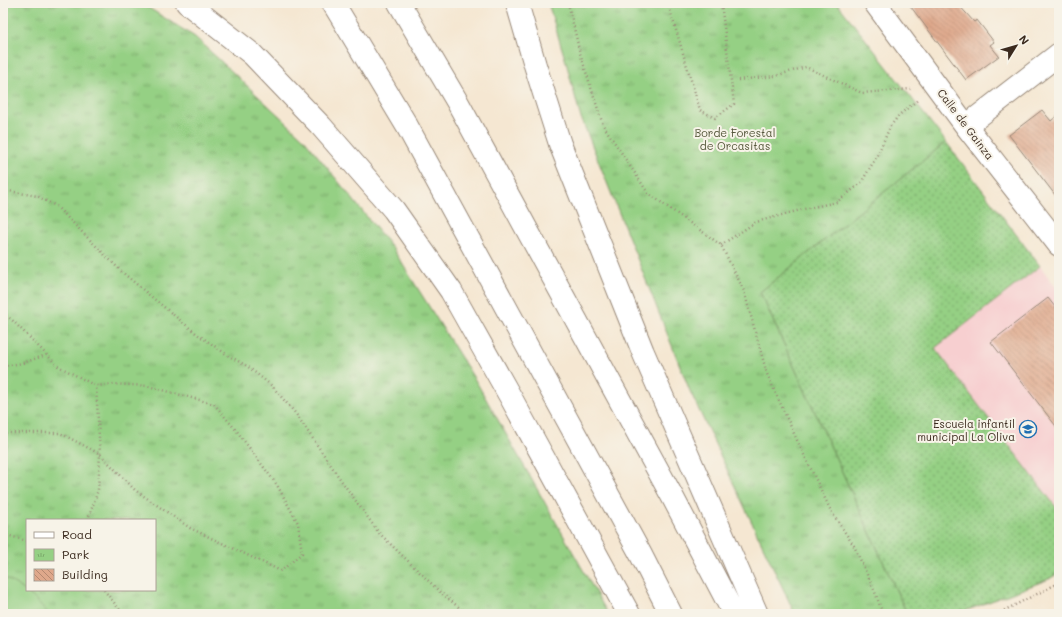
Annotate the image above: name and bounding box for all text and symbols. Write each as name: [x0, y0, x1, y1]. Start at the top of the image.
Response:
north arrow: [996, 26, 1036, 66]
text: N: [1016, 32, 1033, 48]
street label: Calle de Gainza: [934, 85, 998, 163]
park label: Borde Forestal de Orcasitas: [695, 125, 775, 153]
place label: Escuela infantil municipal La Oliva: [917, 416, 1015, 444]
school or university icon: Escuela infantil municipal La Oliva: [1018, 419, 1038, 439]
legend: [26, 519, 156, 591]
text: Road: [62, 526, 92, 542]
text: Park: [62, 546, 89, 562]
text: Building: [62, 566, 108, 582]

